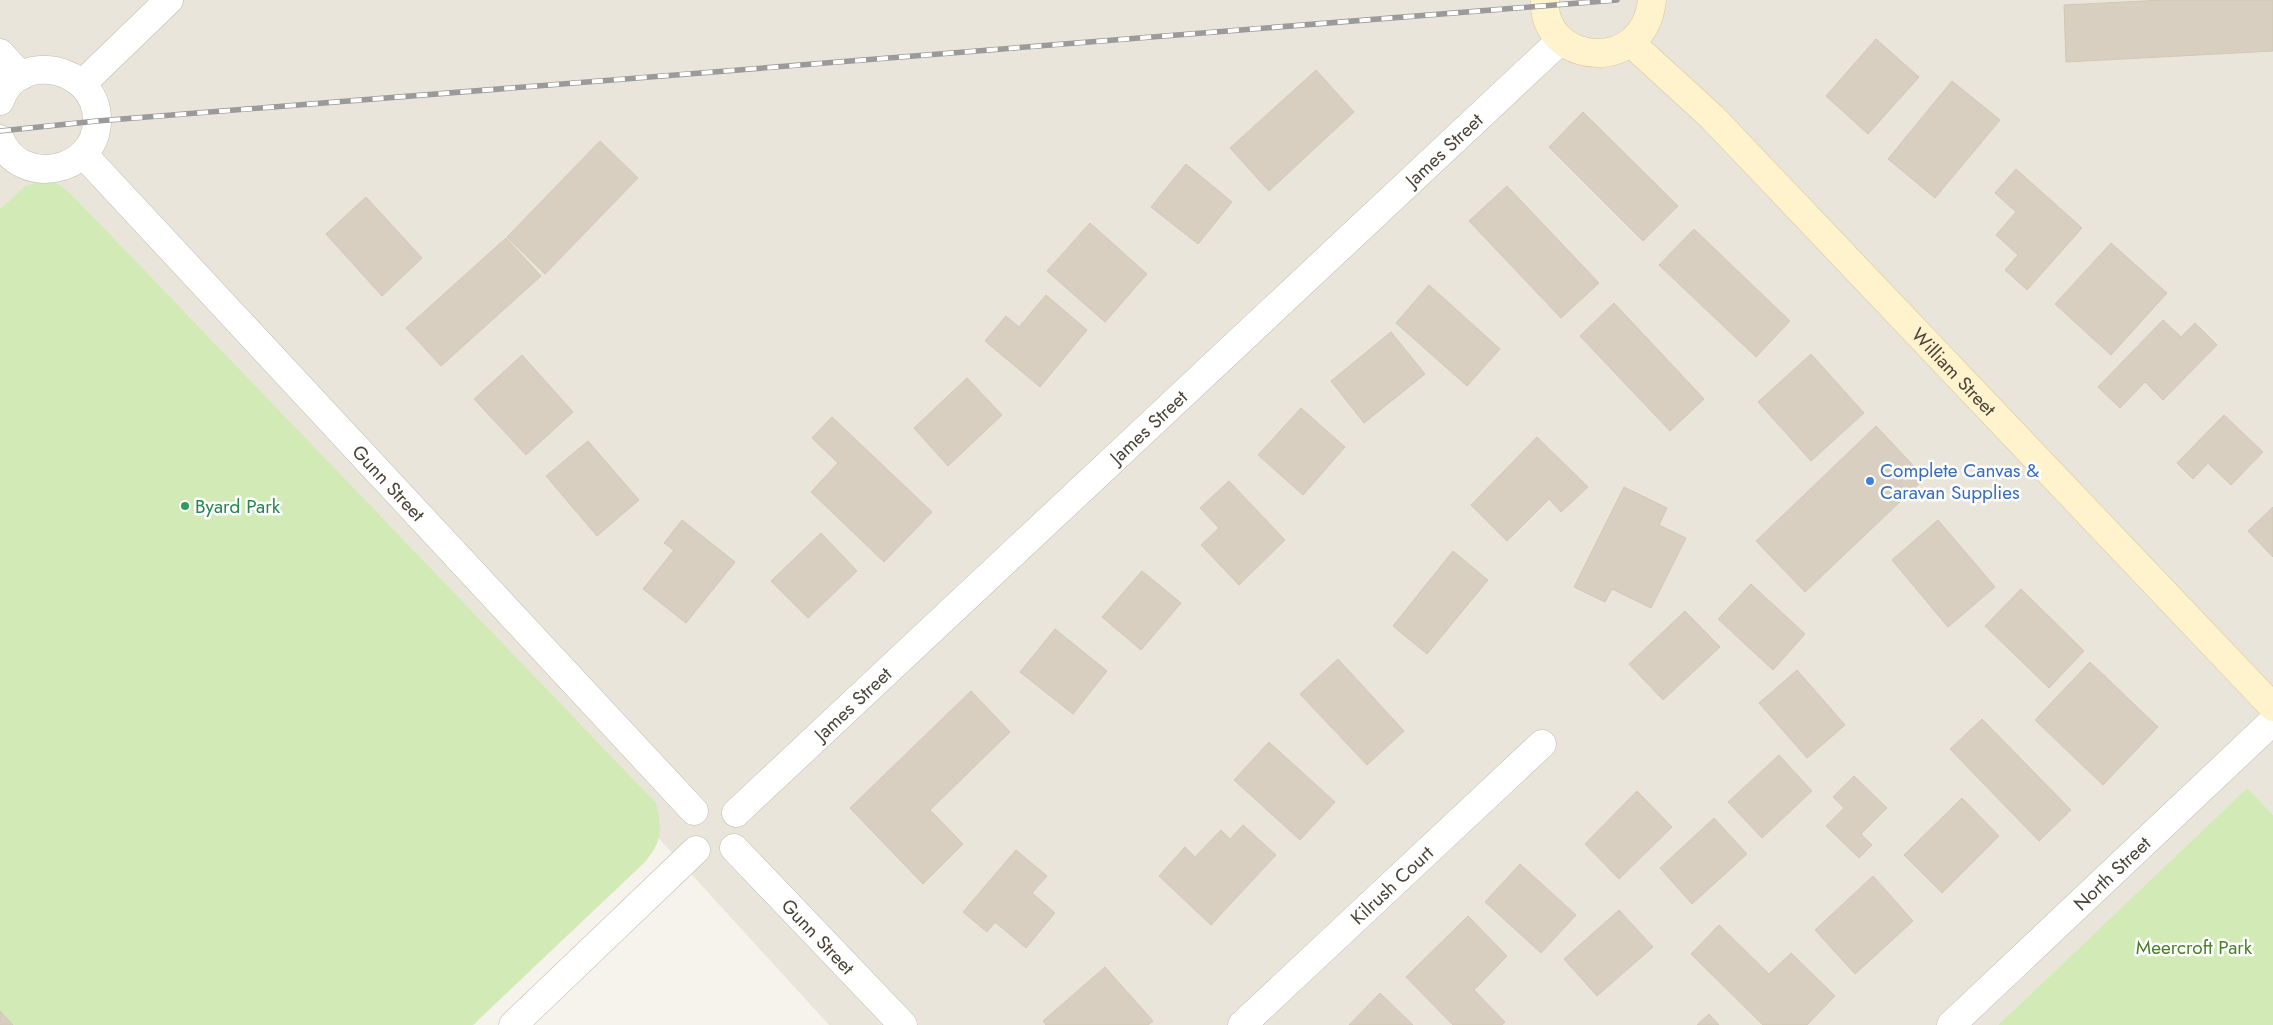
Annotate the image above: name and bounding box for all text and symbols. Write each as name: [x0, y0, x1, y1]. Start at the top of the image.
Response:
street label: James Street: [1397, 106, 1489, 195]
street label: William Street: [1906, 322, 2003, 422]
street label: James Street: [1101, 383, 1193, 472]
street label: Gunn Street: [346, 439, 432, 527]
place label: Complete Canvas & Caravan Supplies: [1880, 457, 2039, 506]
marker: Complete Canvas & Caravan Supplies: [1864, 475, 1876, 487]
place label: Byard Park: [195, 493, 281, 520]
marker: Byard Park: [179, 500, 191, 512]
street label: James Street: [806, 660, 898, 749]
street label: North Street: [2067, 830, 2157, 916]
street label: Kilrush Court: [1344, 839, 1439, 930]
street label: Gunn Street: [775, 892, 861, 981]
park label: Meercroft Park: [2136, 934, 2253, 961]

